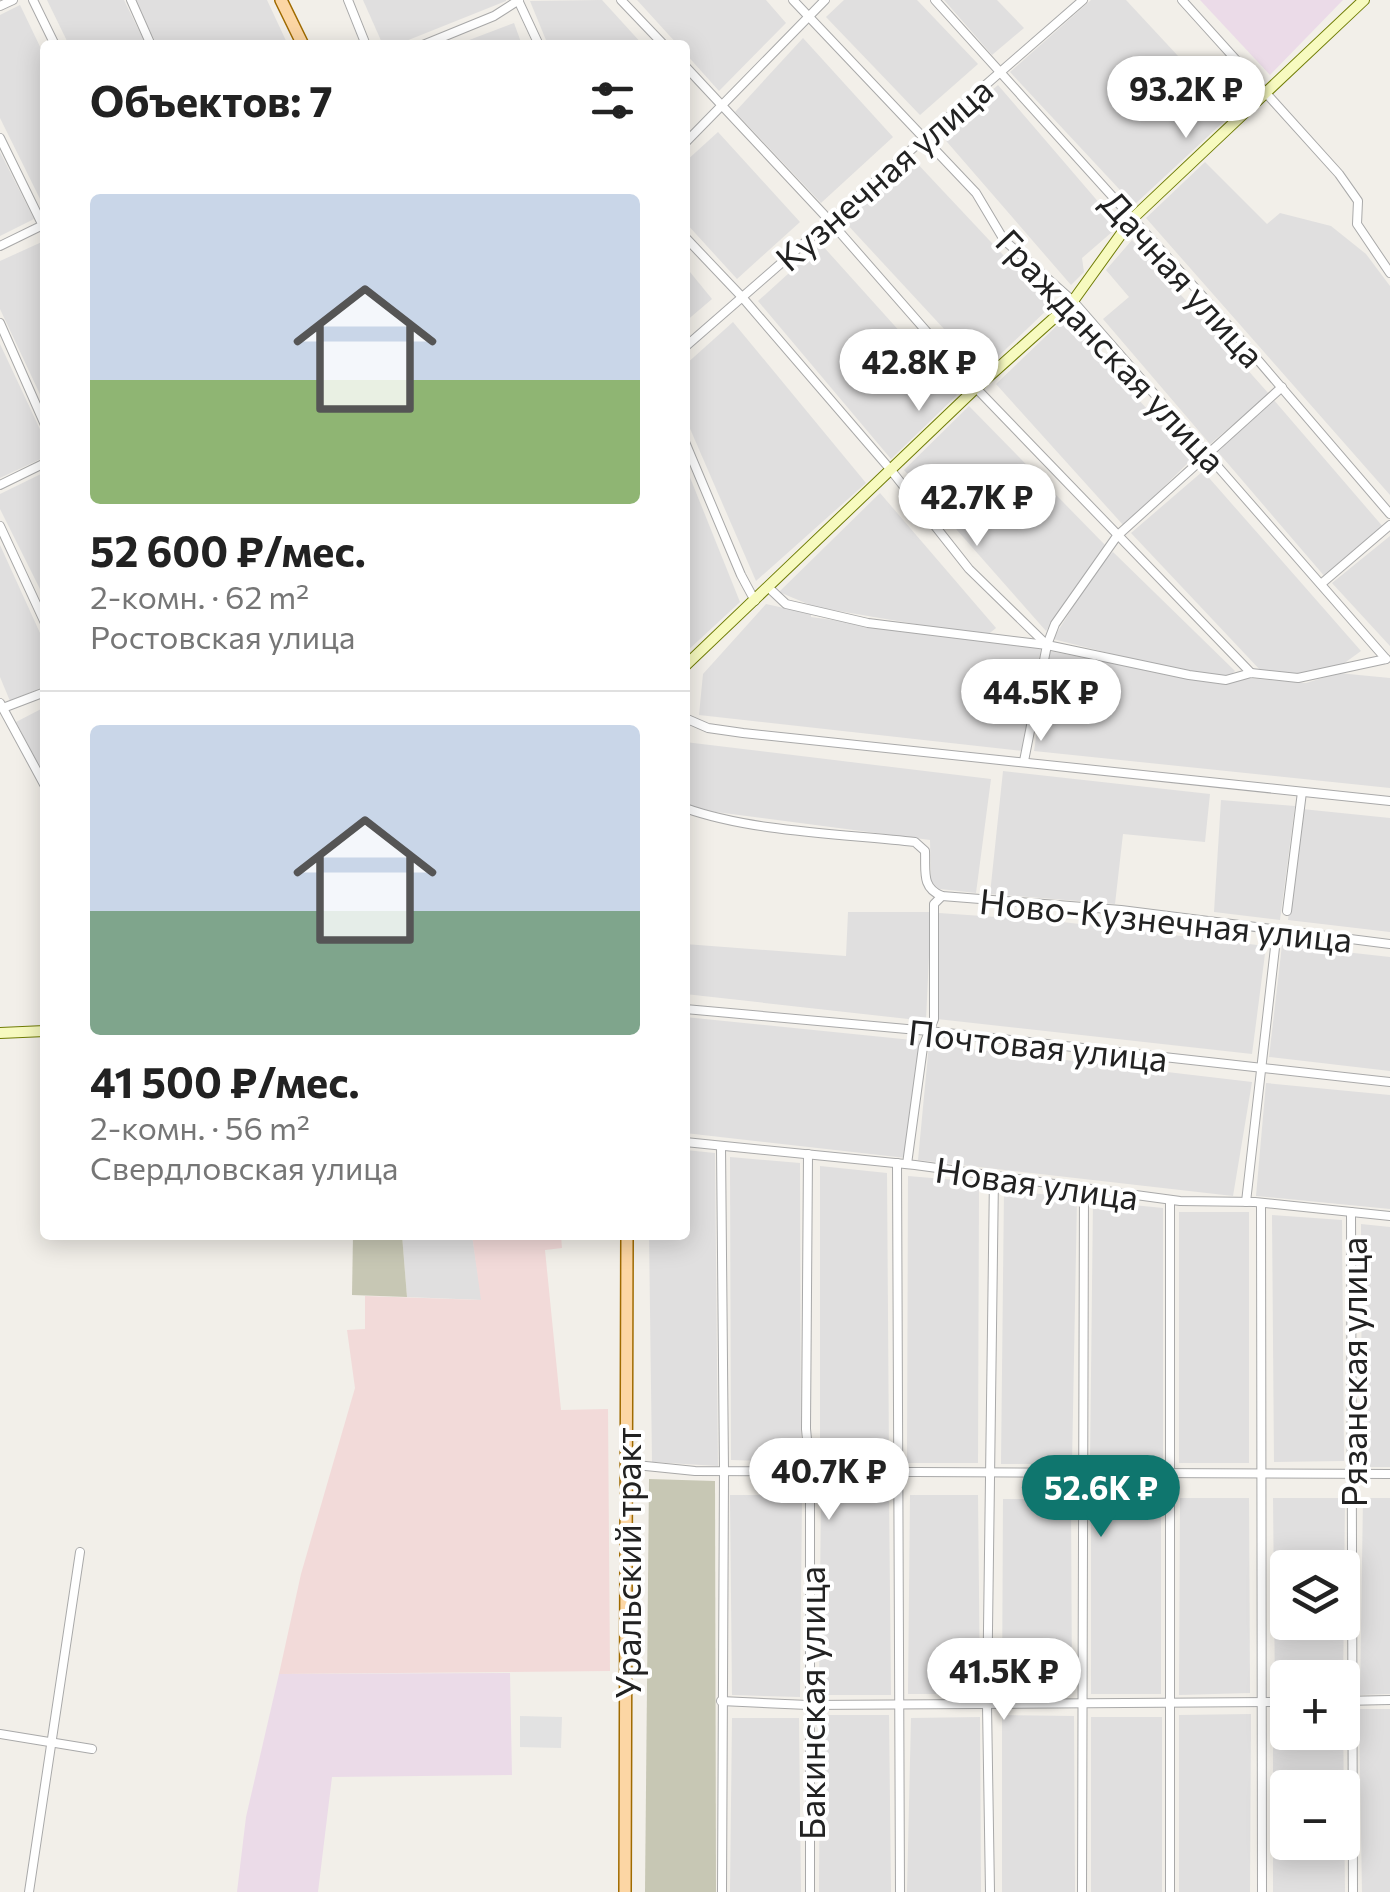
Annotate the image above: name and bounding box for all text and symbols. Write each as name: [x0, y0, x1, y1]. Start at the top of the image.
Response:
pin: 93.2K ₽: [1094, 56, 1278, 141]
street label: Кузнечная улица: [766, 67, 1000, 279]
text: 93.2K ₽: [1129, 68, 1243, 108]
icon: filters: [585, 73, 640, 128]
text: Объектов: 7: [90, 74, 333, 126]
street label: Дачная улица: [1093, 181, 1275, 375]
street label: Гражданская улица: [988, 219, 1236, 481]
icon: home: [275, 259, 455, 439]
pin: 42.8K ₽: [827, 329, 1011, 414]
text: 42.8K ₽: [862, 341, 976, 381]
pin: 42.7K ₽: [885, 464, 1069, 549]
text: 42.7K ₽: [921, 476, 1033, 516]
text: 52 600 ₽/мес.: [90, 524, 366, 576]
text: 2-комн. · 62 m²: [90, 576, 309, 616]
text: Ростовская улица: [90, 616, 355, 656]
pin: 44.5K ₽: [949, 659, 1133, 744]
text: 44.5K ₽: [983, 671, 1099, 711]
icon: home: [275, 790, 455, 970]
street label: Ново-Кузнечная улица: [977, 878, 1355, 960]
street label: Почтовая улица: [906, 1009, 1170, 1079]
text: 41 500 ₽/мес.: [90, 1055, 360, 1107]
text: 2-комн. · 56 m²: [90, 1107, 310, 1147]
street label: Новая улица: [933, 1146, 1141, 1218]
text: Свердловская улица: [90, 1147, 398, 1187]
street label: Рязанская улица: [1331, 1237, 1374, 1507]
street label: Уральский тракт: [605, 1427, 648, 1699]
pin: 40.7K ₽: [737, 1438, 921, 1523]
text: 40.7K ₽: [771, 1450, 887, 1490]
pin: 52.6K ₽: [1009, 1455, 1193, 1540]
text: 52.6K ₽: [1044, 1467, 1158, 1507]
map controls: [1270, 1550, 1360, 1860]
button: layers: [1270, 1550, 1360, 1640]
street label: Бакинская улица: [789, 1566, 832, 1840]
pin: 41.5K ₽: [912, 1638, 1096, 1723]
text: 41.5K ₽: [949, 1650, 1059, 1690]
button: +: [1270, 1660, 1360, 1750]
button: −: [1270, 1770, 1360, 1860]

